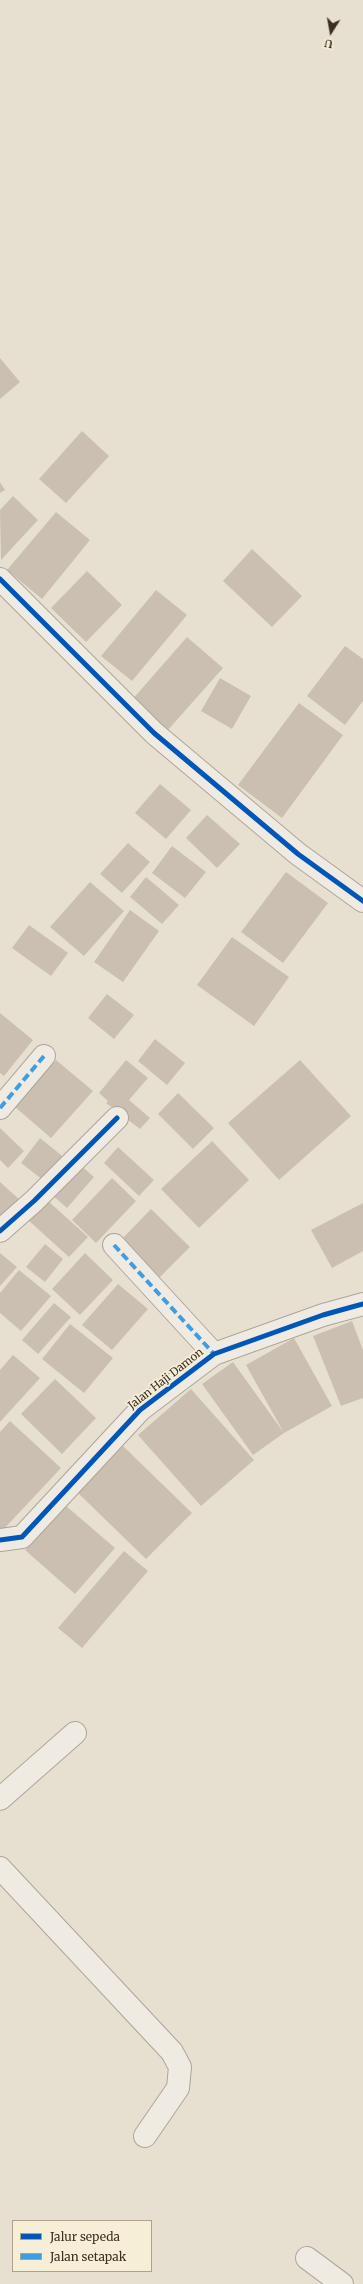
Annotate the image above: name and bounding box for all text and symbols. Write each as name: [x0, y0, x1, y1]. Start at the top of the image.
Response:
north arrow: [311, 12, 351, 52]
text: U: [323, 36, 334, 51]
street label: Jalan Haji Damon: [126, 1346, 206, 1412]
legend: [12, 2220, 152, 2272]
text: Jalur sepeda: [50, 2229, 120, 2244]
text: Jalan setapak: [50, 2249, 126, 2264]

